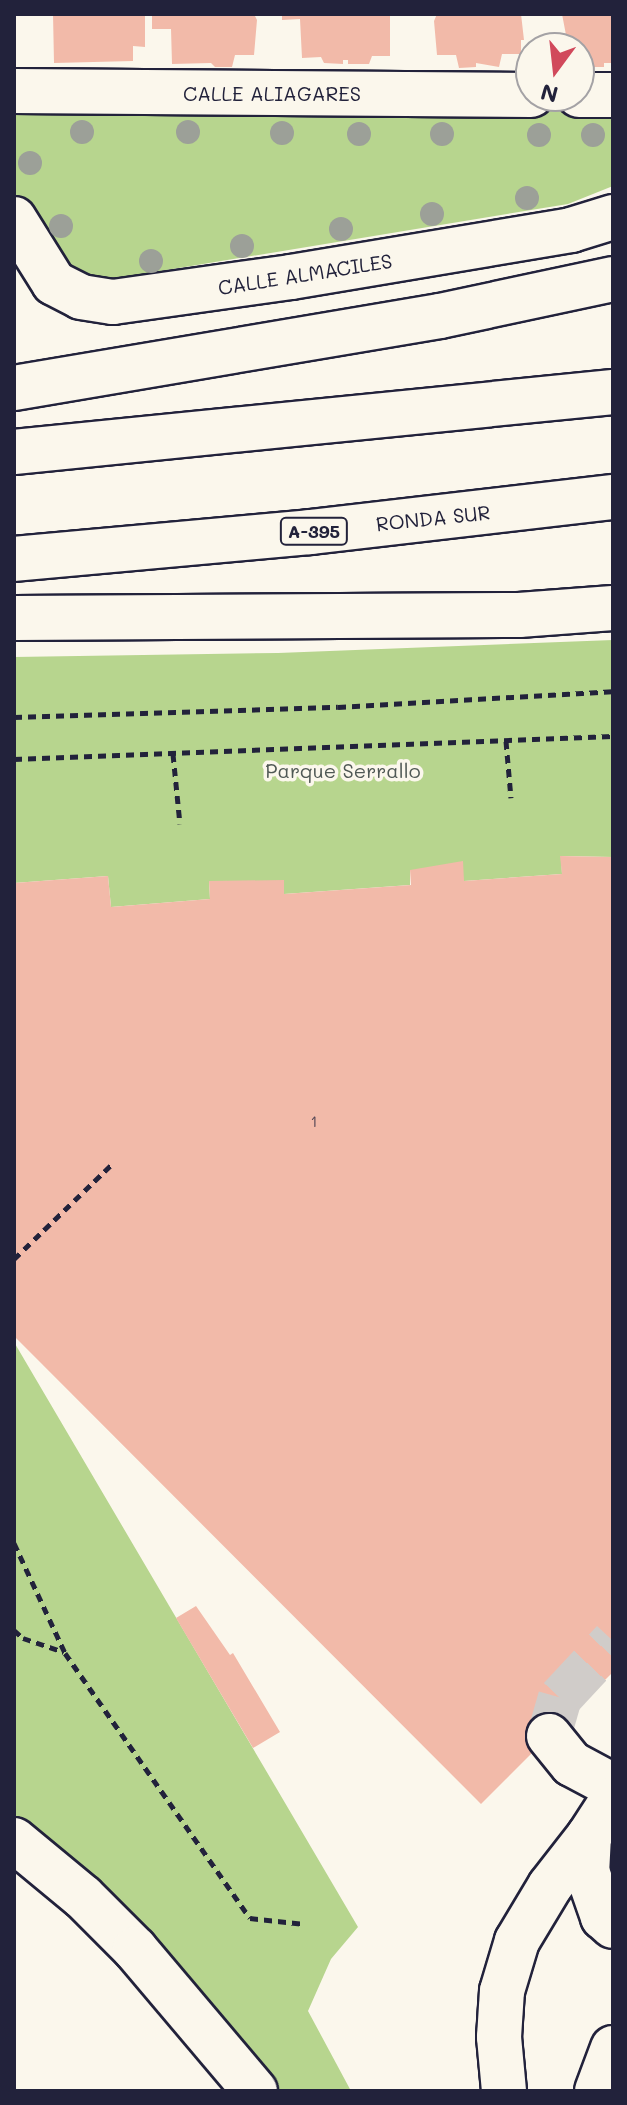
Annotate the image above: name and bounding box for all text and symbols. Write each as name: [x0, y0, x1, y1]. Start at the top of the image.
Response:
north arrow: [515, 32, 595, 112]
text: N: [537, 78, 561, 110]
street label: CALLE ALIAGARES: [183, 81, 361, 105]
street label: CALLE ALMACILES: [216, 248, 394, 300]
street label: RONDA SUR: [375, 500, 491, 536]
road number: A-395: [278, 517, 350, 545]
park label: Parque Serrallo: [265, 758, 421, 782]
house number: 1: [310, 1111, 318, 1131]

